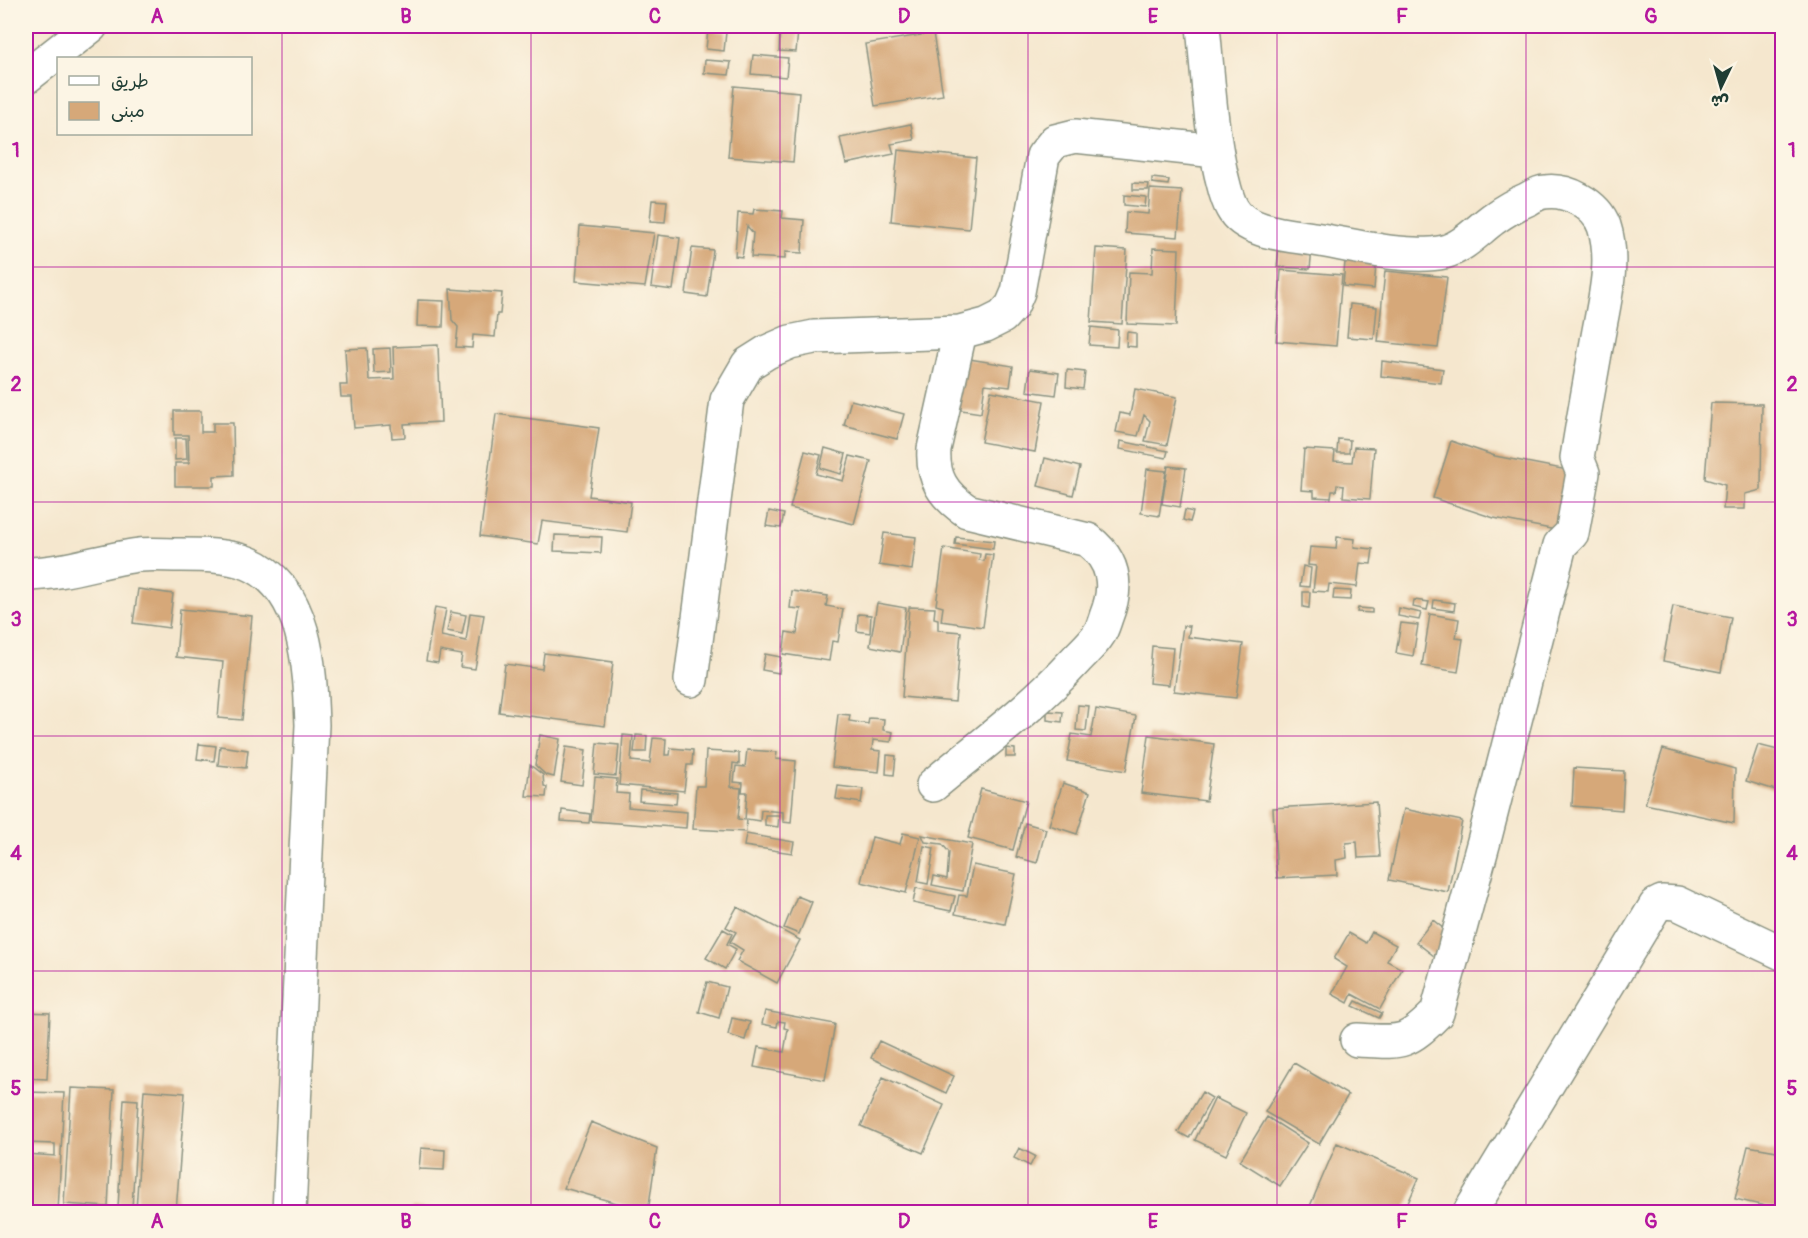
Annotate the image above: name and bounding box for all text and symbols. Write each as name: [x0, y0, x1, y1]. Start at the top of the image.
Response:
text: A: [151, 4, 164, 29]
text: B: [400, 4, 412, 29]
text: C: [649, 4, 661, 29]
text: D: [898, 4, 911, 29]
text: E: [1148, 4, 1159, 29]
text: F: [1396, 4, 1408, 29]
text: G: [1644, 4, 1658, 29]
legend: [57, 57, 252, 135]
north arrow: [1691, 57, 1751, 117]
text: طريق: [111, 70, 149, 93]
text: ش: [1710, 90, 1729, 112]
text: مبنى: [111, 100, 145, 123]
text: 1: [12, 138, 20, 163]
text: 1: [1788, 138, 1796, 163]
text: 2: [10, 372, 22, 397]
text: 2: [1786, 372, 1798, 397]
text: 3: [10, 607, 22, 632]
text: 3: [1786, 607, 1798, 632]
text: 4: [10, 841, 22, 866]
text: 4: [1786, 841, 1798, 866]
text: 5: [11, 1076, 22, 1101]
text: 5: [1787, 1076, 1798, 1101]
text: A: [151, 1209, 164, 1234]
text: B: [400, 1209, 412, 1234]
text: C: [649, 1209, 661, 1234]
text: D: [898, 1209, 911, 1234]
text: E: [1148, 1209, 1159, 1234]
text: F: [1396, 1209, 1408, 1234]
text: G: [1644, 1209, 1658, 1234]

